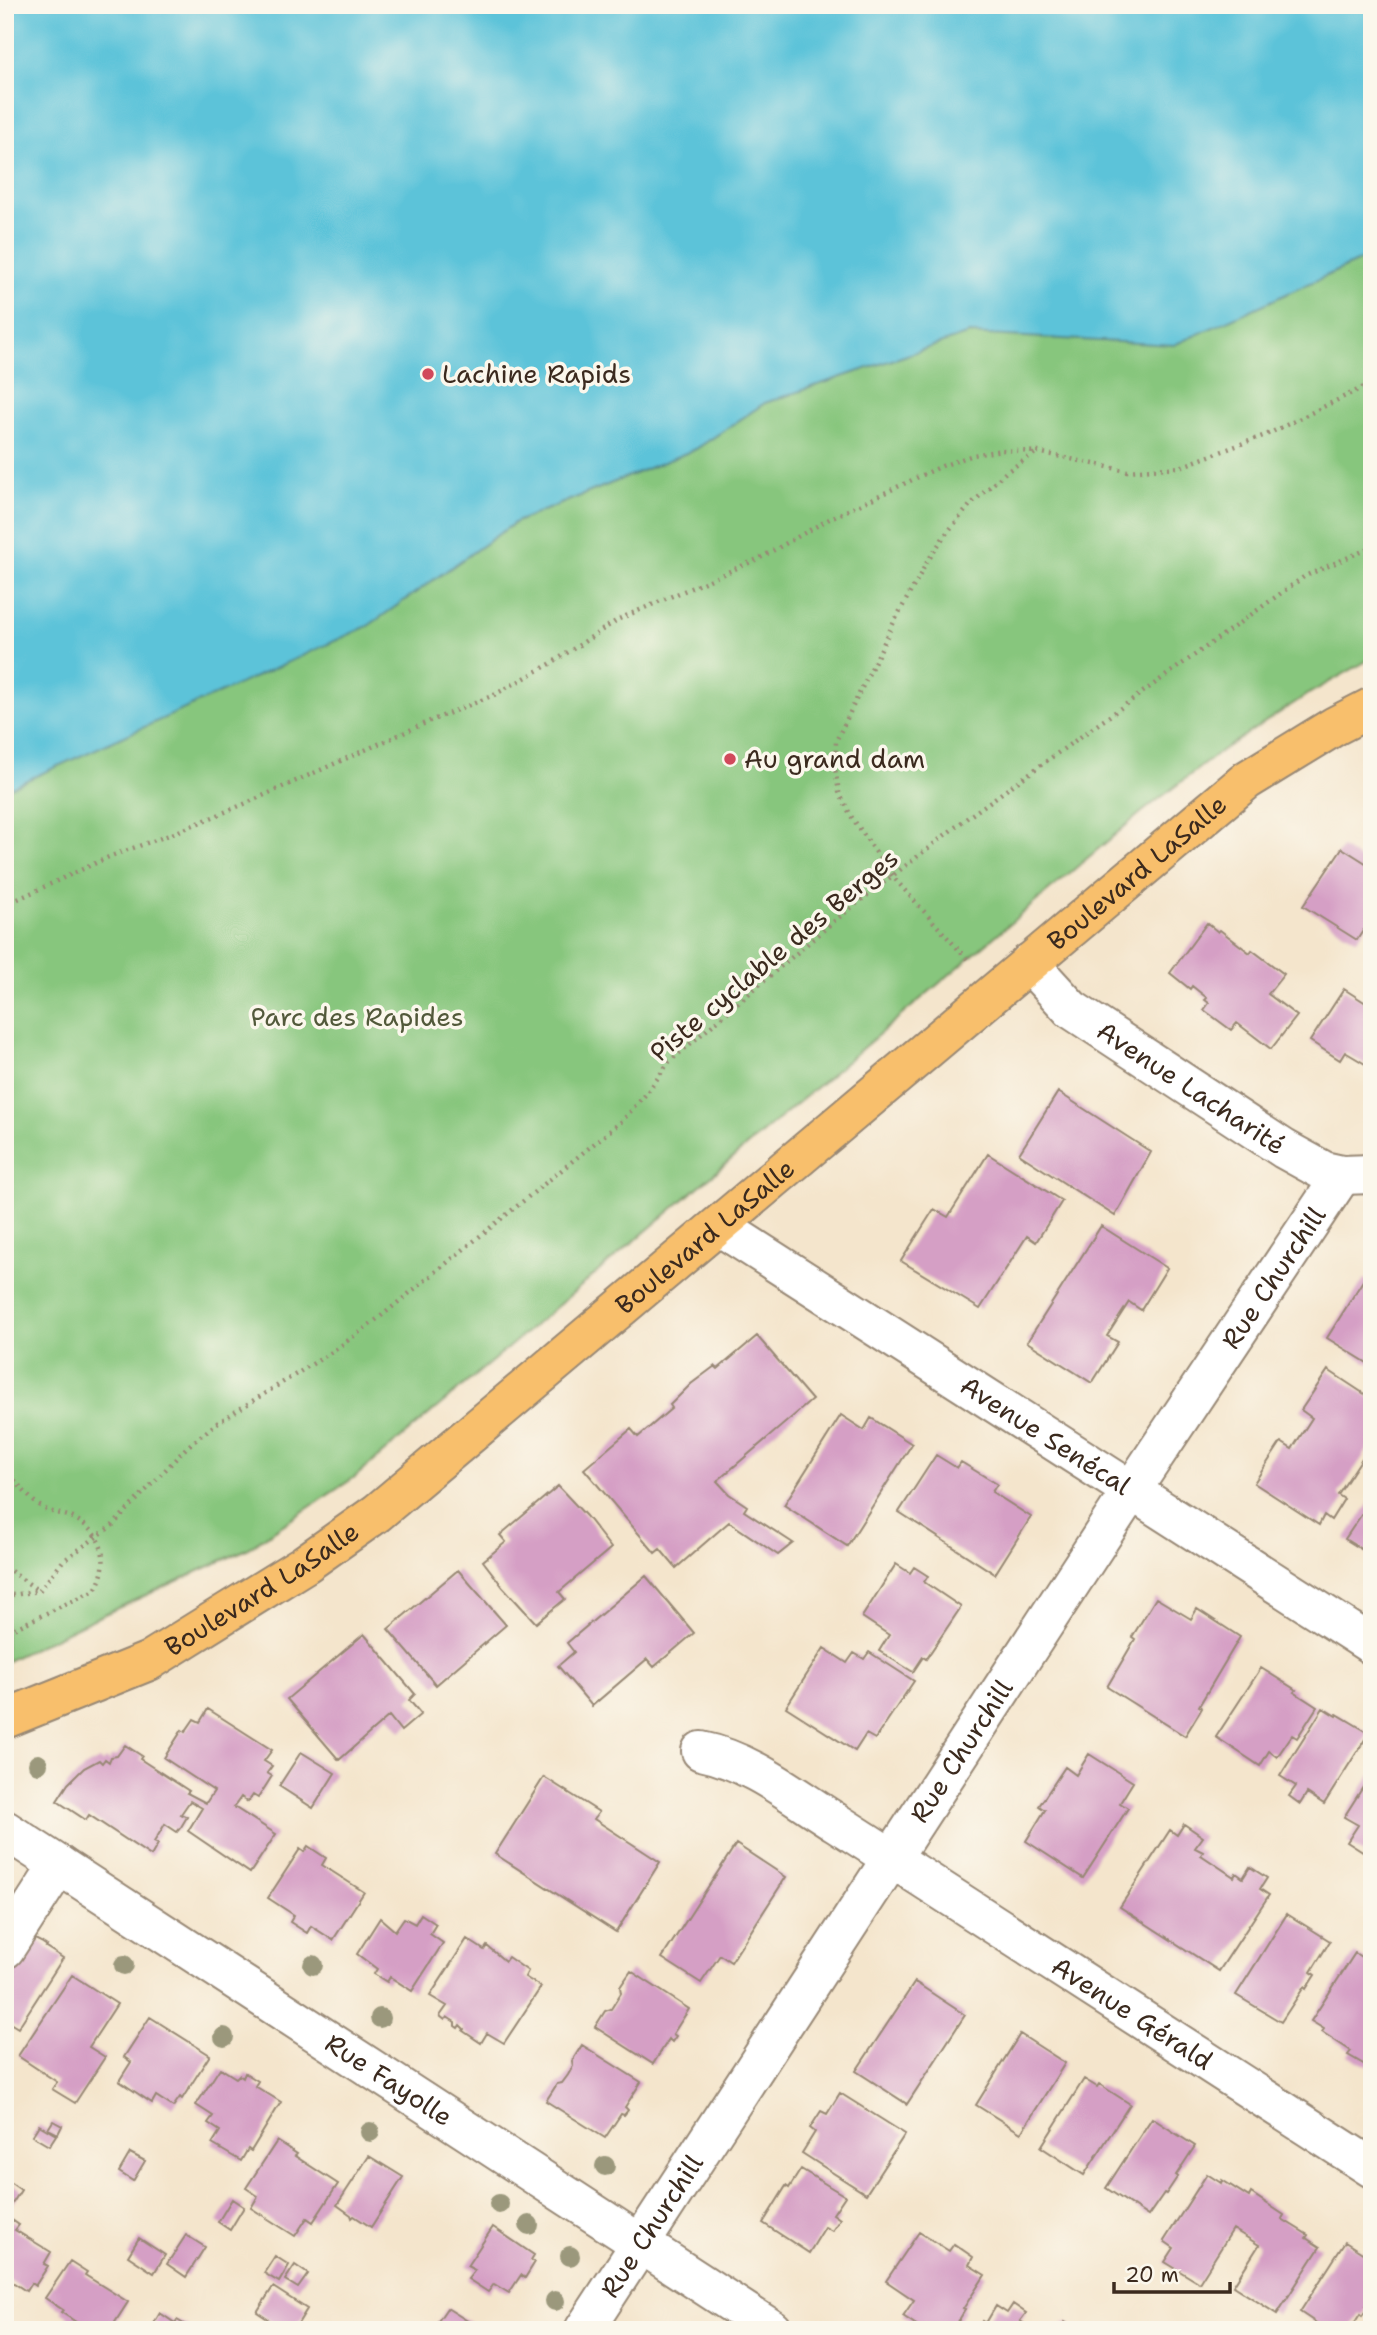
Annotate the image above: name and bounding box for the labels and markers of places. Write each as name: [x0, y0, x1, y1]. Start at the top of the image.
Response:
place label: Lachine Rapids: [442, 356, 631, 391]
marker: Lachine Rapids: [420, 366, 436, 382]
place label: Au grand dam: [744, 741, 925, 776]
marker: Au grand dam: [722, 751, 738, 767]

